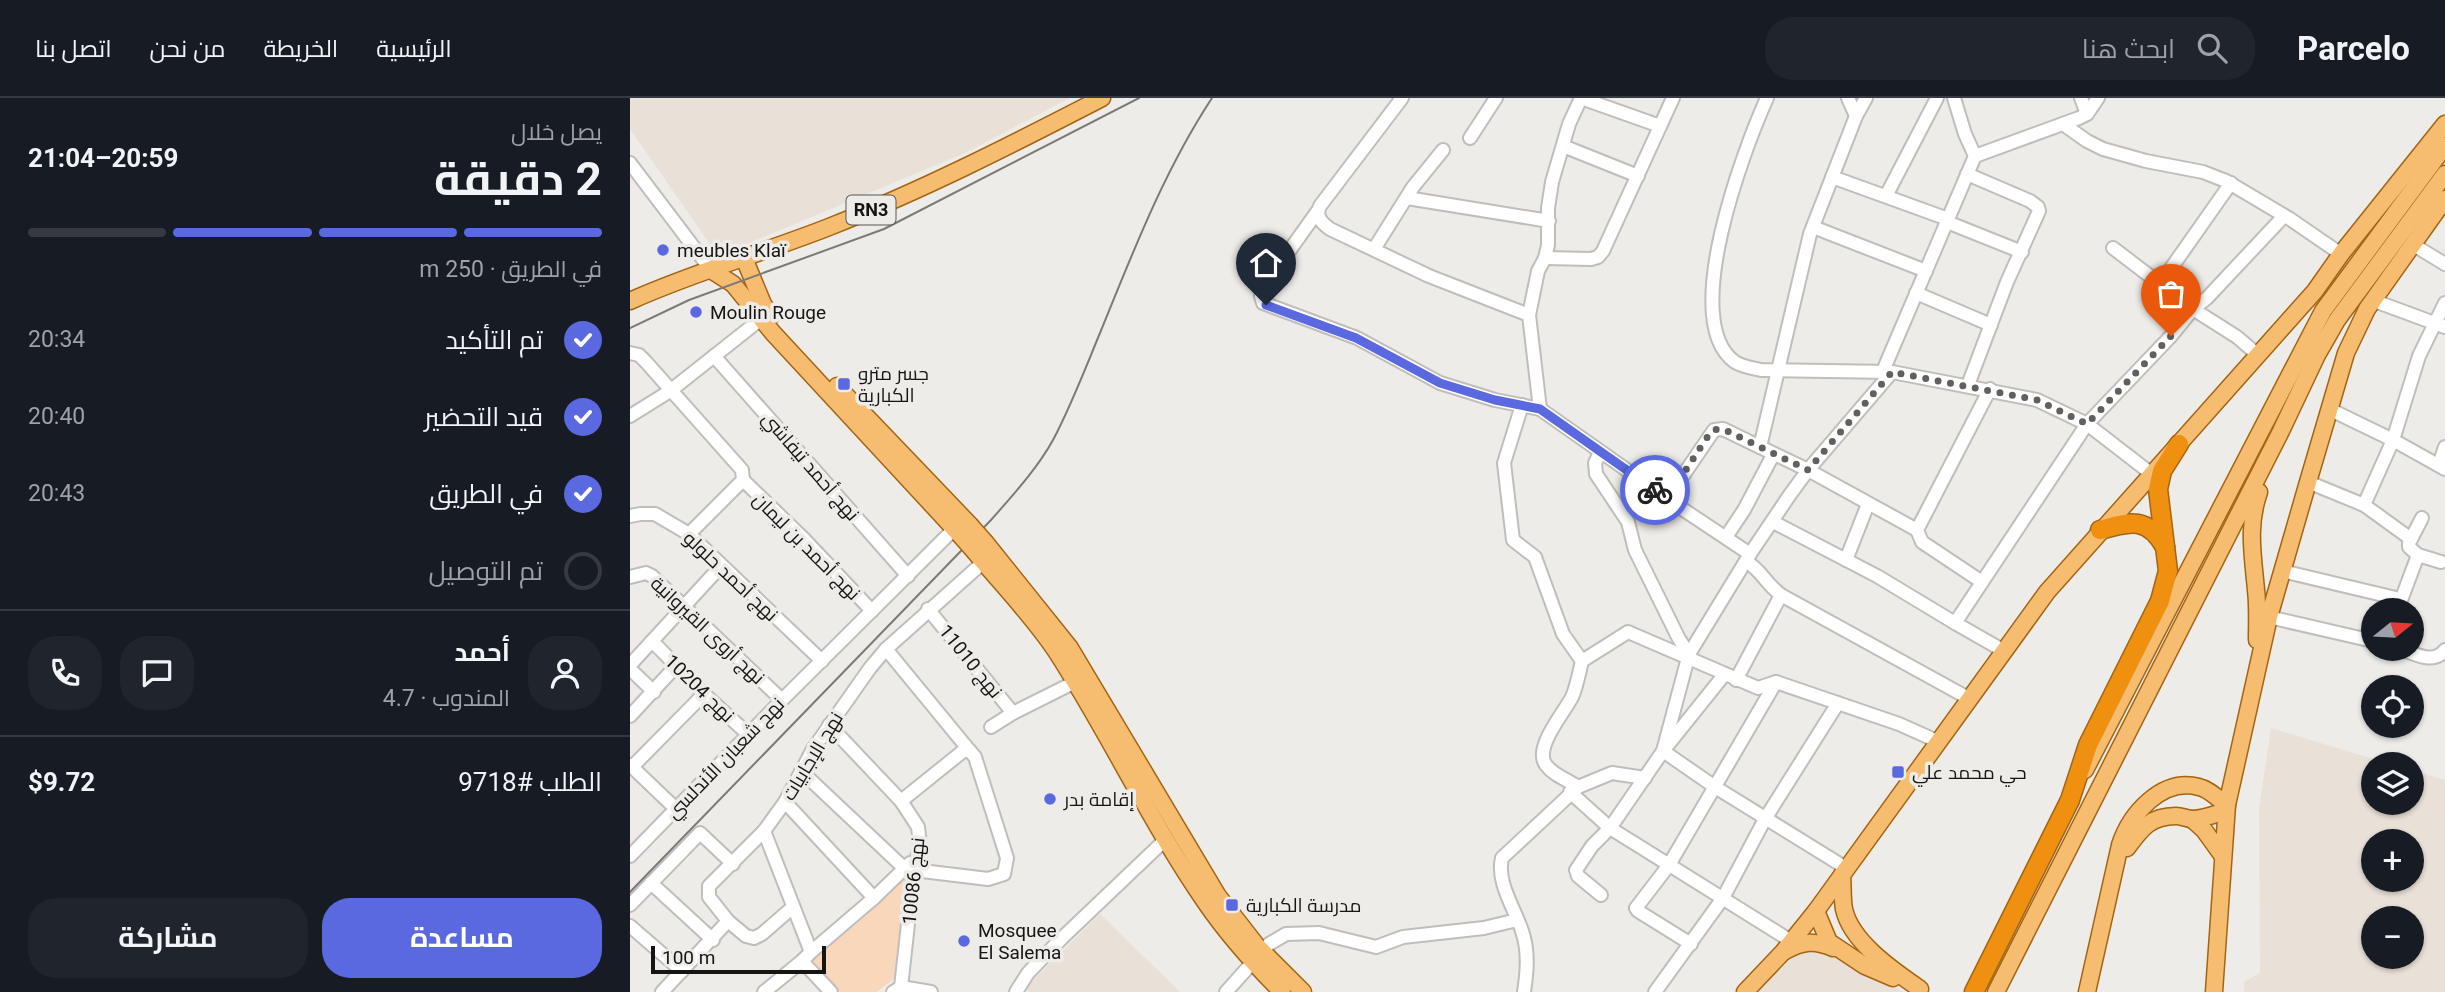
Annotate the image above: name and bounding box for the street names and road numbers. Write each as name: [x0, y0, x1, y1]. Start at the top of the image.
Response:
road number: RN3: [846, 196, 896, 225]
street label: نهج أحمد تيفاشي: [755, 407, 864, 527]
street label: نهج أحمد بن ليمان: [747, 488, 865, 606]
street label: نهج أحمد حلولو: [677, 527, 783, 628]
street label: نهج أروى القيروانية: [645, 572, 769, 690]
street label: نهج 11010: [933, 620, 1007, 704]
street label: نهج 10204: [659, 650, 739, 729]
street label: نهج شعبان الأندلسي: [662, 693, 791, 826]
street label: نهج الإجابيات: [777, 708, 850, 806]
street label: نهج 10086: [897, 836, 932, 926]

